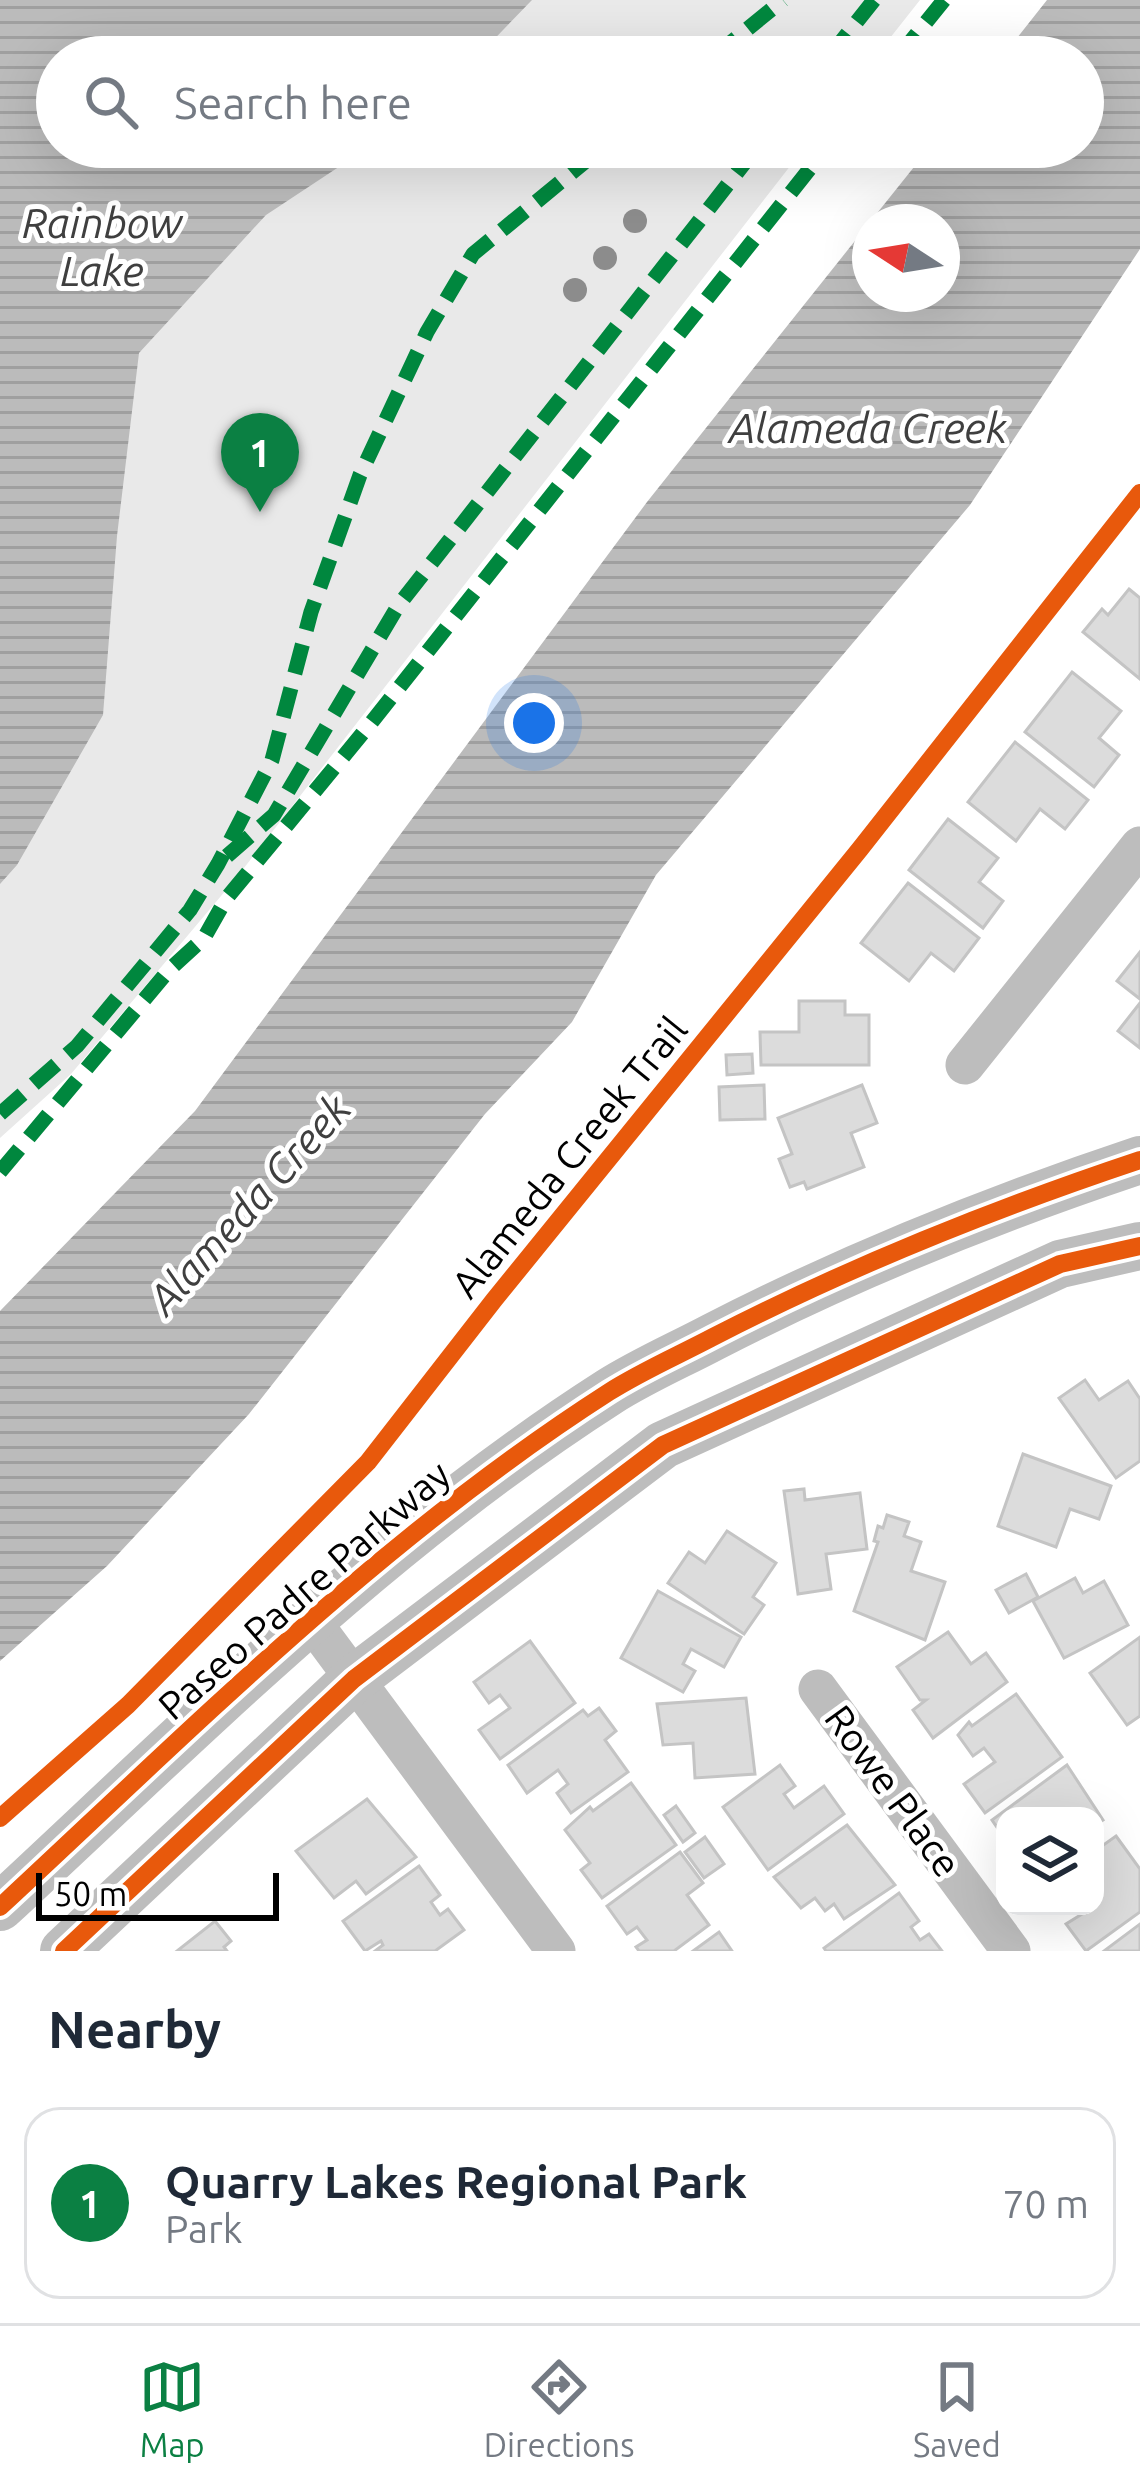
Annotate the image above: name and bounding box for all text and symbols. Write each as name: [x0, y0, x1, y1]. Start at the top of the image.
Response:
search box: [36, 36, 1104, 168]
icon: search: [78, 69, 144, 135]
text: Search here: [174, 77, 412, 128]
water label: Rainbow Lake: [22, 199, 184, 294]
north arrow: [852, 204, 960, 312]
water label: Alameda Creek: [727, 404, 1008, 451]
pin: 1: [221, 413, 299, 512]
your location: [504, 693, 564, 753]
street label: Alameda Creek Trail: [442, 1008, 695, 1305]
water label: Alameda Creek: [137, 1084, 360, 1324]
street label: Paseo Padre Parkway: [150, 1452, 458, 1728]
street label: Rowe Place: [817, 1697, 970, 1885]
map controls: [996, 1807, 1104, 1915]
button: layers: [996, 1807, 1104, 1915]
scale bar: [36, 1867, 279, 1920]
text: 50 m: [54, 1875, 127, 1912]
text: Nearby: [48, 2000, 221, 2058]
text: Quarry Lakes Regional Park: [165, 2156, 747, 2207]
text: 1: [79, 2182, 101, 2225]
text: 70 m: [1002, 2182, 1089, 2225]
text: Park: [165, 2207, 243, 2250]
tab: Map: [139, 2354, 205, 2463]
tab: Directions: [484, 2354, 634, 2463]
tab: Saved: [913, 2354, 1001, 2463]

